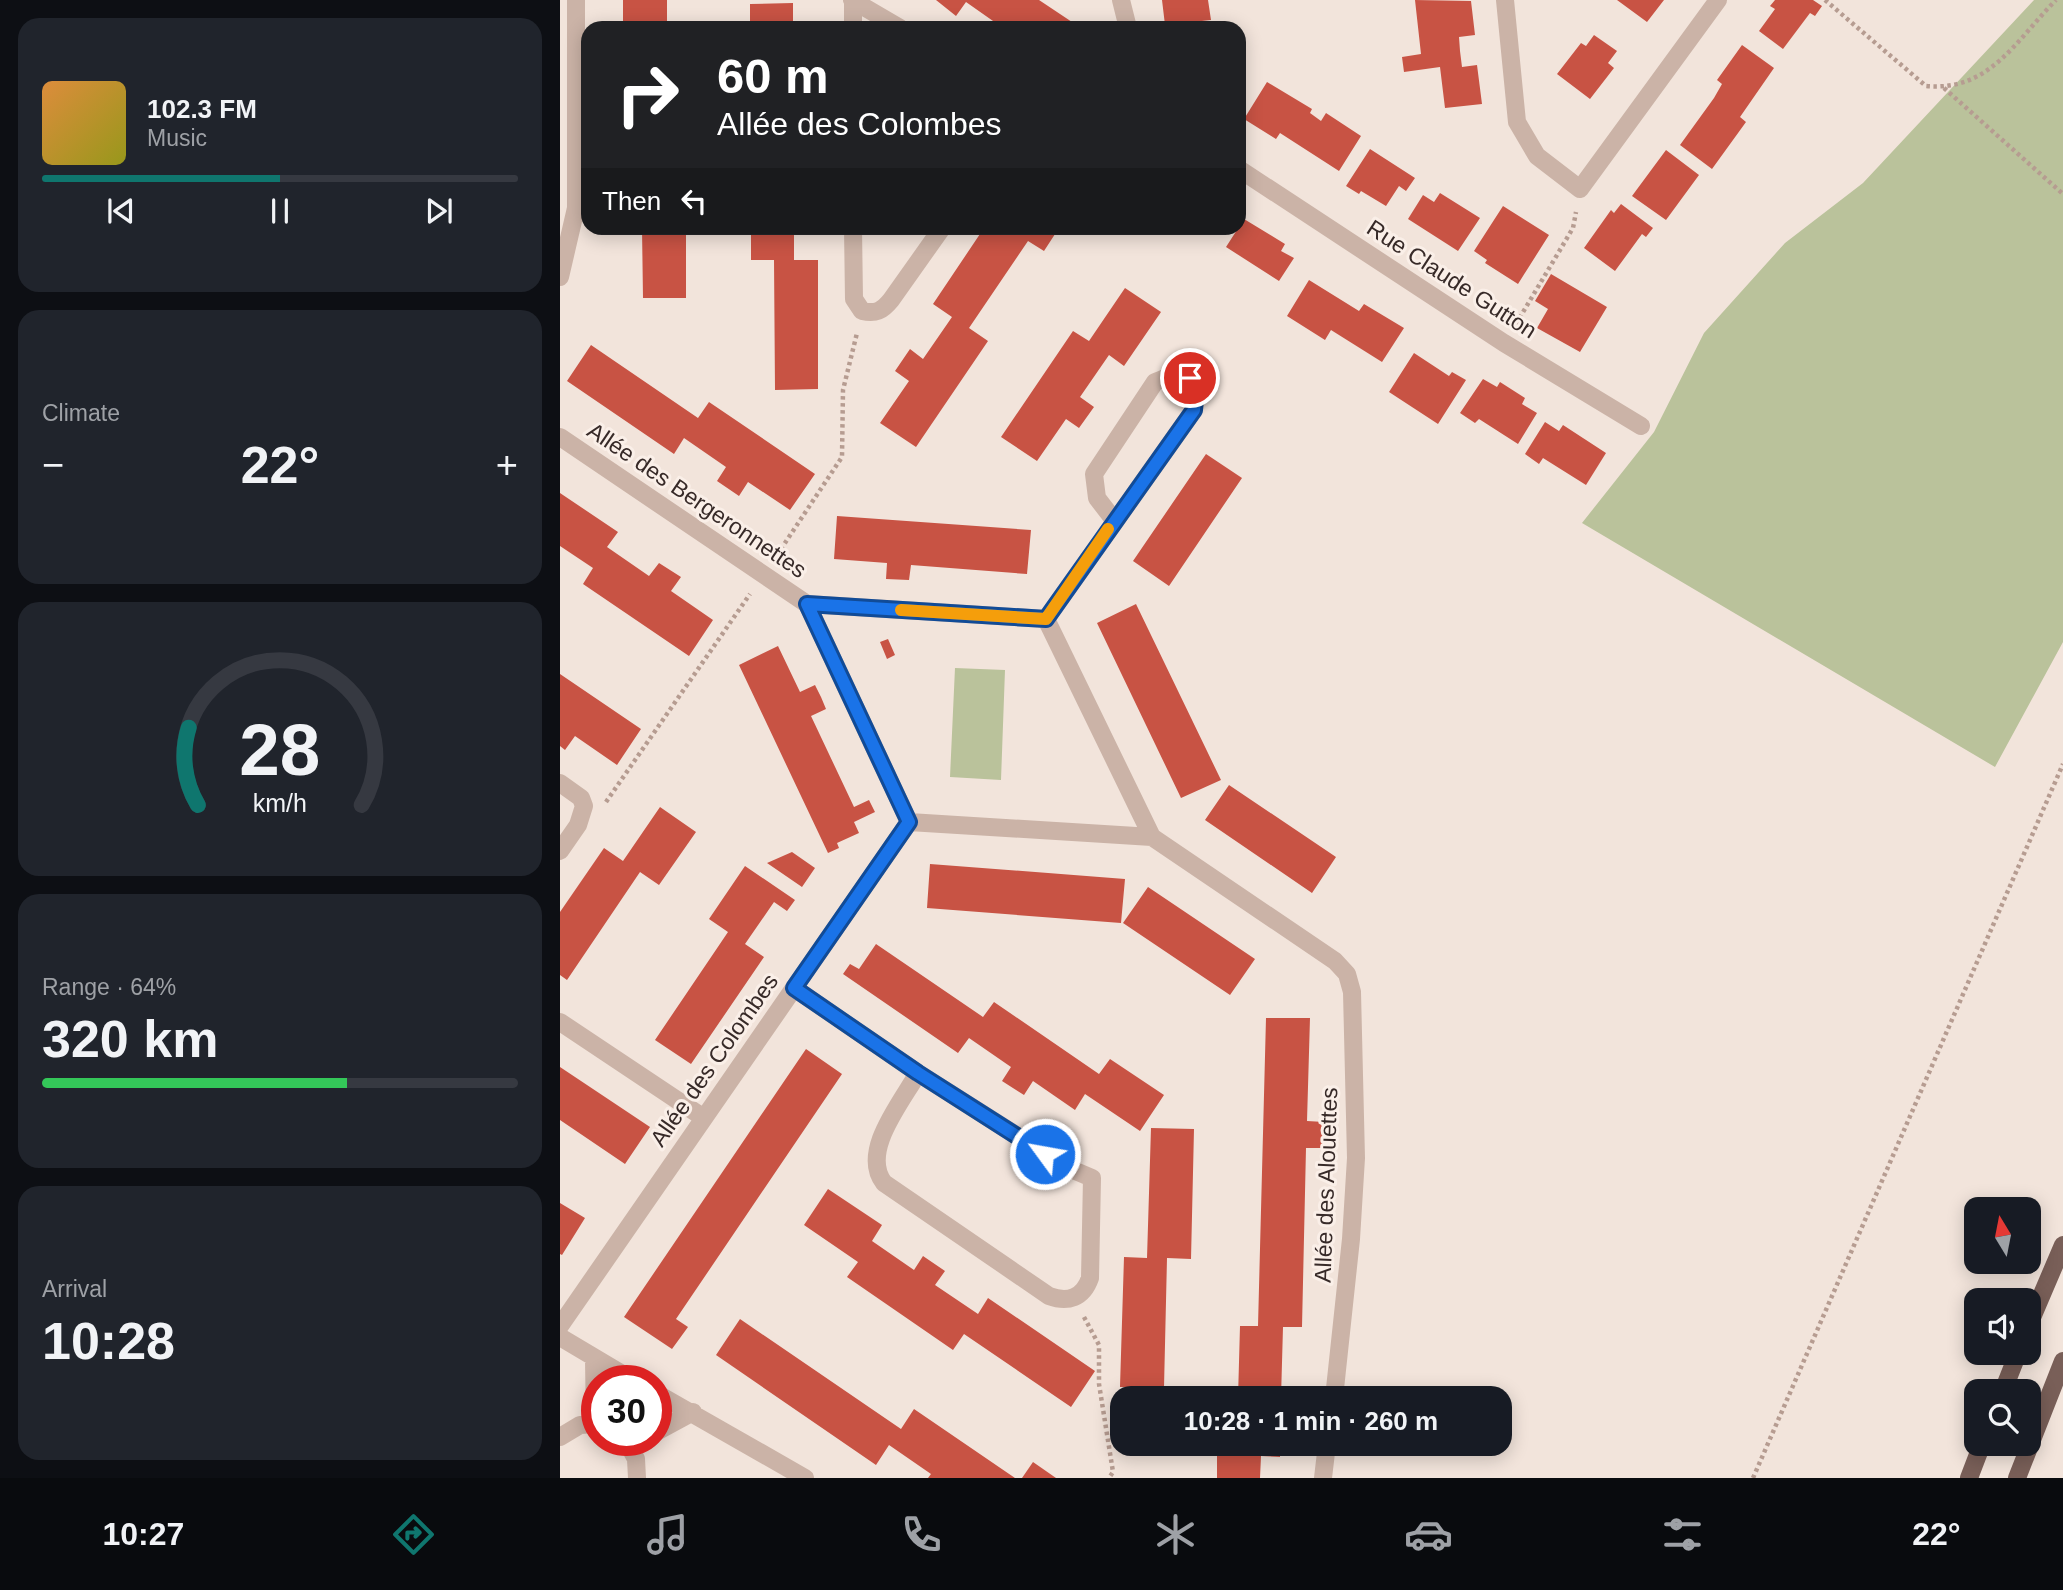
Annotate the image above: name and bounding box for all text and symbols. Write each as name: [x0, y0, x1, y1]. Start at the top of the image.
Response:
icon: right: [602, 49, 693, 140]
text: 60 m: [717, 49, 829, 103]
text: 102.3 FM: [147, 94, 257, 124]
text: Allée des Colombes: [717, 106, 1002, 142]
text: Music: [147, 125, 207, 151]
icon: left: [675, 182, 713, 220]
text: Then: [602, 186, 661, 216]
icon: previous: [102, 192, 140, 230]
icon: pause: [261, 192, 299, 230]
icon: next: [420, 192, 458, 230]
street label: Rue Claude Gutton: [1362, 214, 1542, 344]
pin: [1160, 348, 1220, 408]
icon: arrive: [1171, 359, 1209, 397]
text: Climate: [42, 400, 120, 426]
street label: Allée des Bergeronnettes: [583, 417, 811, 583]
text: 22°: [241, 436, 319, 494]
text: −: [42, 444, 64, 486]
text: +: [496, 444, 518, 486]
text: 28: [240, 709, 320, 790]
text: km/h: [253, 789, 307, 817]
street label: Allée des Colombes: [645, 969, 783, 1151]
text: Range · 64%: [42, 974, 176, 1000]
text: 320 km: [42, 1010, 218, 1068]
street label: Allée des Alouettes: [1310, 1087, 1342, 1283]
position arrow: [1008, 1117, 1082, 1191]
north arrow: [1964, 1197, 2040, 1274]
map controls: [1964, 1197, 2041, 1456]
text: Arrival: [42, 1276, 107, 1302]
button: sound: [1964, 1288, 2041, 1365]
text: 10:28: [42, 1312, 175, 1370]
speed limit sign: 30: [581, 1365, 672, 1456]
button: search: [1964, 1379, 2041, 1456]
text: 10:28 · 1 min · 260 m: [1184, 1406, 1438, 1436]
icon: directions: [389, 1510, 438, 1559]
icon: music: [643, 1510, 692, 1559]
icon: phone: [897, 1510, 946, 1559]
icon: climate: [1151, 1510, 1200, 1559]
icon: car: [1404, 1510, 1453, 1559]
icon: filters: [1658, 1510, 1707, 1559]
text: 10:27: [102, 1516, 184, 1552]
text: 22°: [1912, 1516, 1961, 1552]

